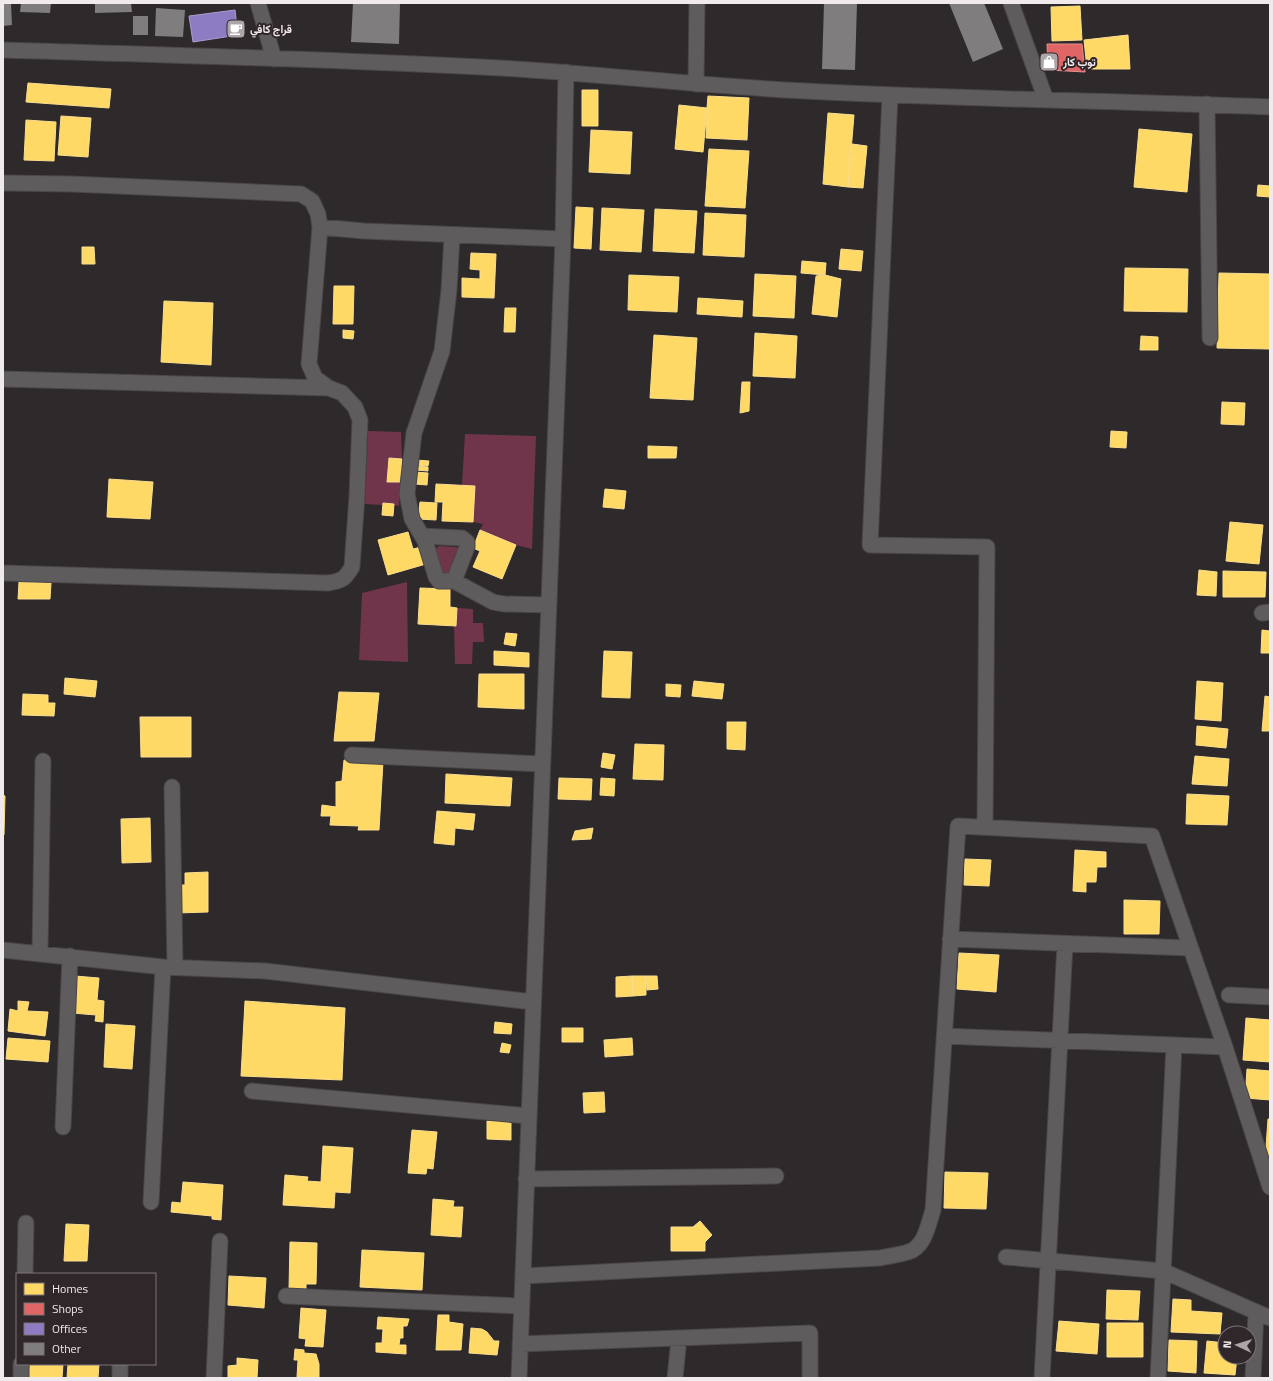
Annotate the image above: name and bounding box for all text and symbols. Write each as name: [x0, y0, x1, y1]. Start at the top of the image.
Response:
cafe icon: قراج كافي: [225, 18, 247, 40]
place label: قراج كافي: [250, 21, 292, 38]
shop icon: توب كار: [1038, 51, 1060, 73]
place label: توب كار: [1062, 54, 1096, 70]
legend: [16, 1273, 156, 1365]
text: Homes: [52, 1279, 88, 1298]
text: Shops: [52, 1299, 84, 1318]
text: Offices: [52, 1319, 88, 1338]
north arrow: [1217, 1325, 1257, 1365]
text: Other: [52, 1339, 81, 1358]
text: N: [1219, 1340, 1235, 1349]

